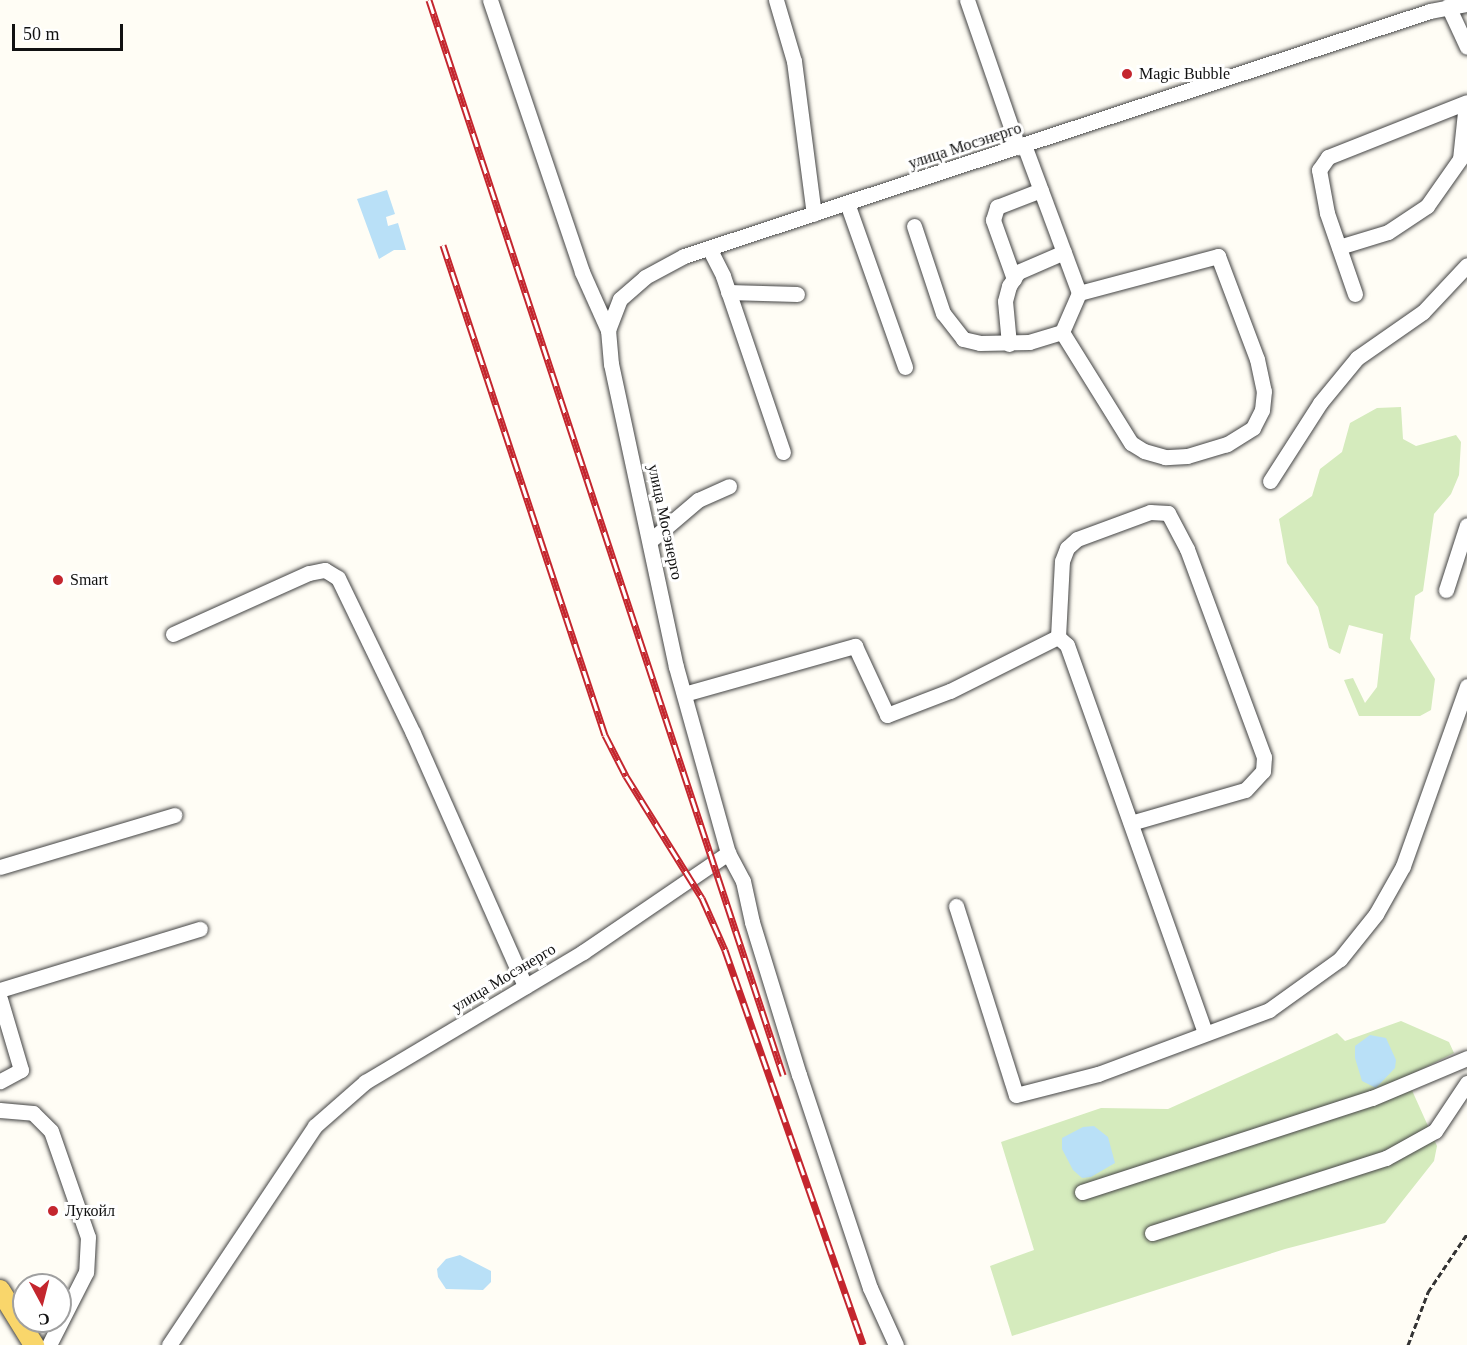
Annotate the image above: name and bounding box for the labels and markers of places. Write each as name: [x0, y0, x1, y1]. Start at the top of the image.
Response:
place label: Magic Bubble: [1139, 64, 1230, 84]
marker: Magic Bubble: [1120, 67, 1134, 81]
place label: Smart: [70, 570, 108, 590]
marker: Smart: [51, 573, 65, 587]
place label: Лукойл: [65, 1201, 115, 1221]
marker: Лукойл: [46, 1204, 60, 1218]

